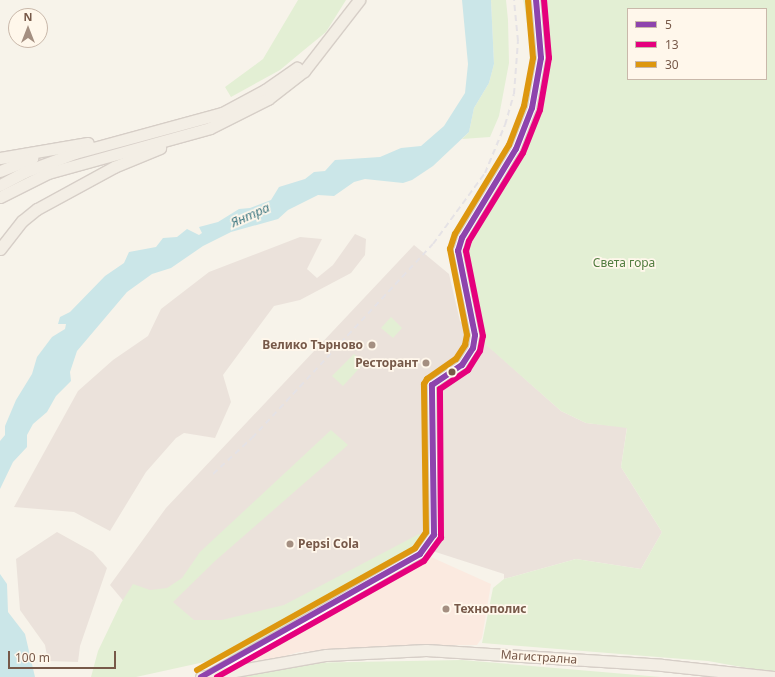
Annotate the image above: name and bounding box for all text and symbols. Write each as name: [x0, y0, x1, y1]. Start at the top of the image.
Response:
north arrow: [8, 8, 48, 48]
legend: [627, 8, 767, 80]
text: N: [24, 9, 32, 24]
text: 5: [665, 16, 672, 33]
text: 13: [665, 36, 679, 53]
text: 30: [665, 56, 679, 73]
water label: Янтра: [228, 200, 272, 230]
park label: Света гора: [593, 256, 655, 270]
place label: Велико Търново: [262, 338, 363, 352]
marker: Велико Търново: [366, 339, 378, 351]
place label: Ресторант: [355, 356, 418, 370]
marker: Ресторант: [421, 358, 431, 368]
unlabelled marker: [447, 367, 457, 377]
place label: Pepsi Cola: [298, 537, 359, 551]
marker: Pepsi Cola: [285, 539, 295, 549]
place label: Технополис: [454, 602, 527, 616]
marker: Технополис: [441, 604, 451, 614]
scale bar: [10, 643, 118, 669]
street label: Магистрална: [500, 647, 578, 667]
text: 100 m: [15, 649, 50, 666]

